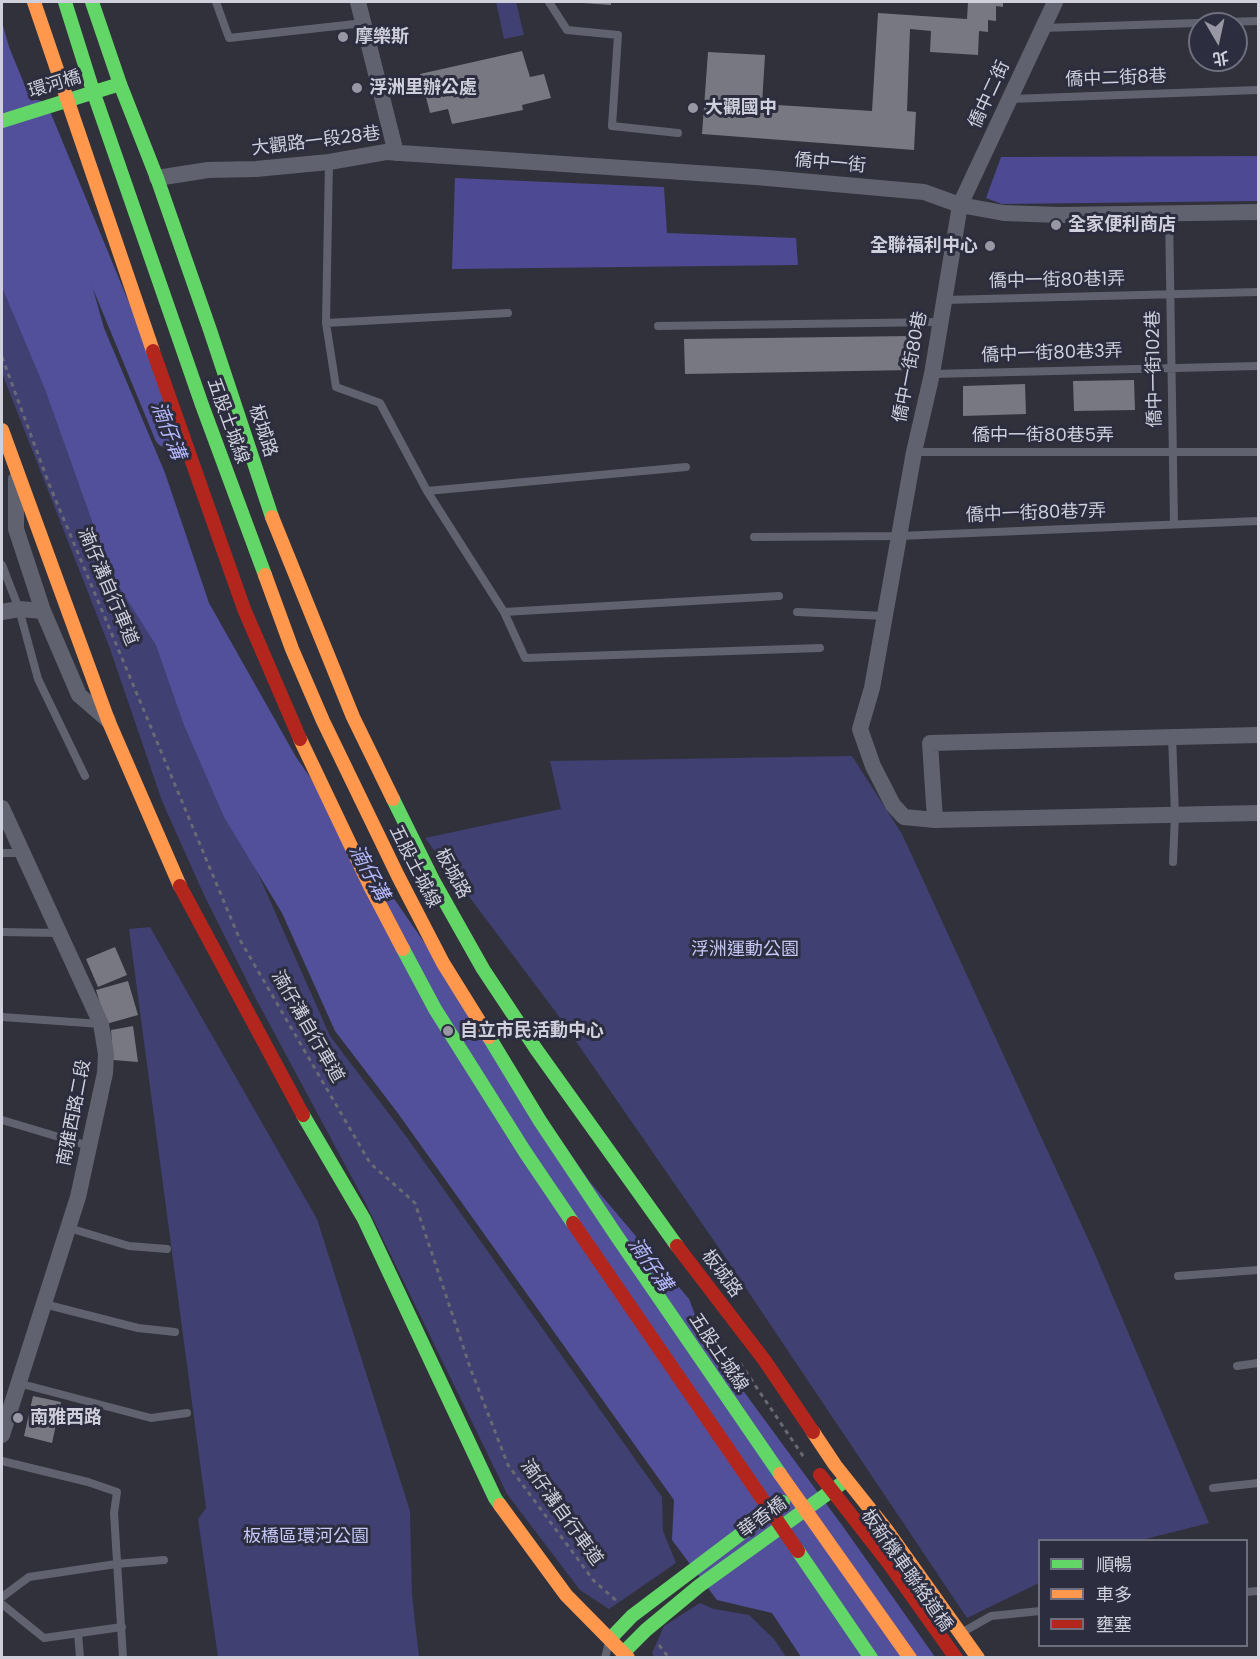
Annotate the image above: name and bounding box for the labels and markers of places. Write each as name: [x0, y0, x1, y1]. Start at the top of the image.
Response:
place label: 摩樂斯: [355, 26, 409, 48]
marker: 摩樂斯: [336, 30, 350, 44]
place label: 浮洲里辦公處: [369, 77, 477, 99]
marker: 浮洲里辦公處: [350, 81, 364, 95]
place label: 大觀國中: [705, 97, 777, 119]
marker: 大觀國中: [686, 101, 700, 115]
place label: 全家便利商店: [1068, 214, 1176, 236]
marker: 全家便利商店: [1049, 218, 1063, 232]
place label: 全聯福利中心: [870, 235, 978, 257]
marker: 全聯福利中心: [983, 239, 997, 253]
place label: 自立市民活動中心: [460, 1020, 604, 1042]
marker: 自立市民活動中心: [441, 1024, 455, 1038]
place label: 南雅西路: [30, 1407, 102, 1429]
marker: 南雅西路: [11, 1411, 25, 1425]

